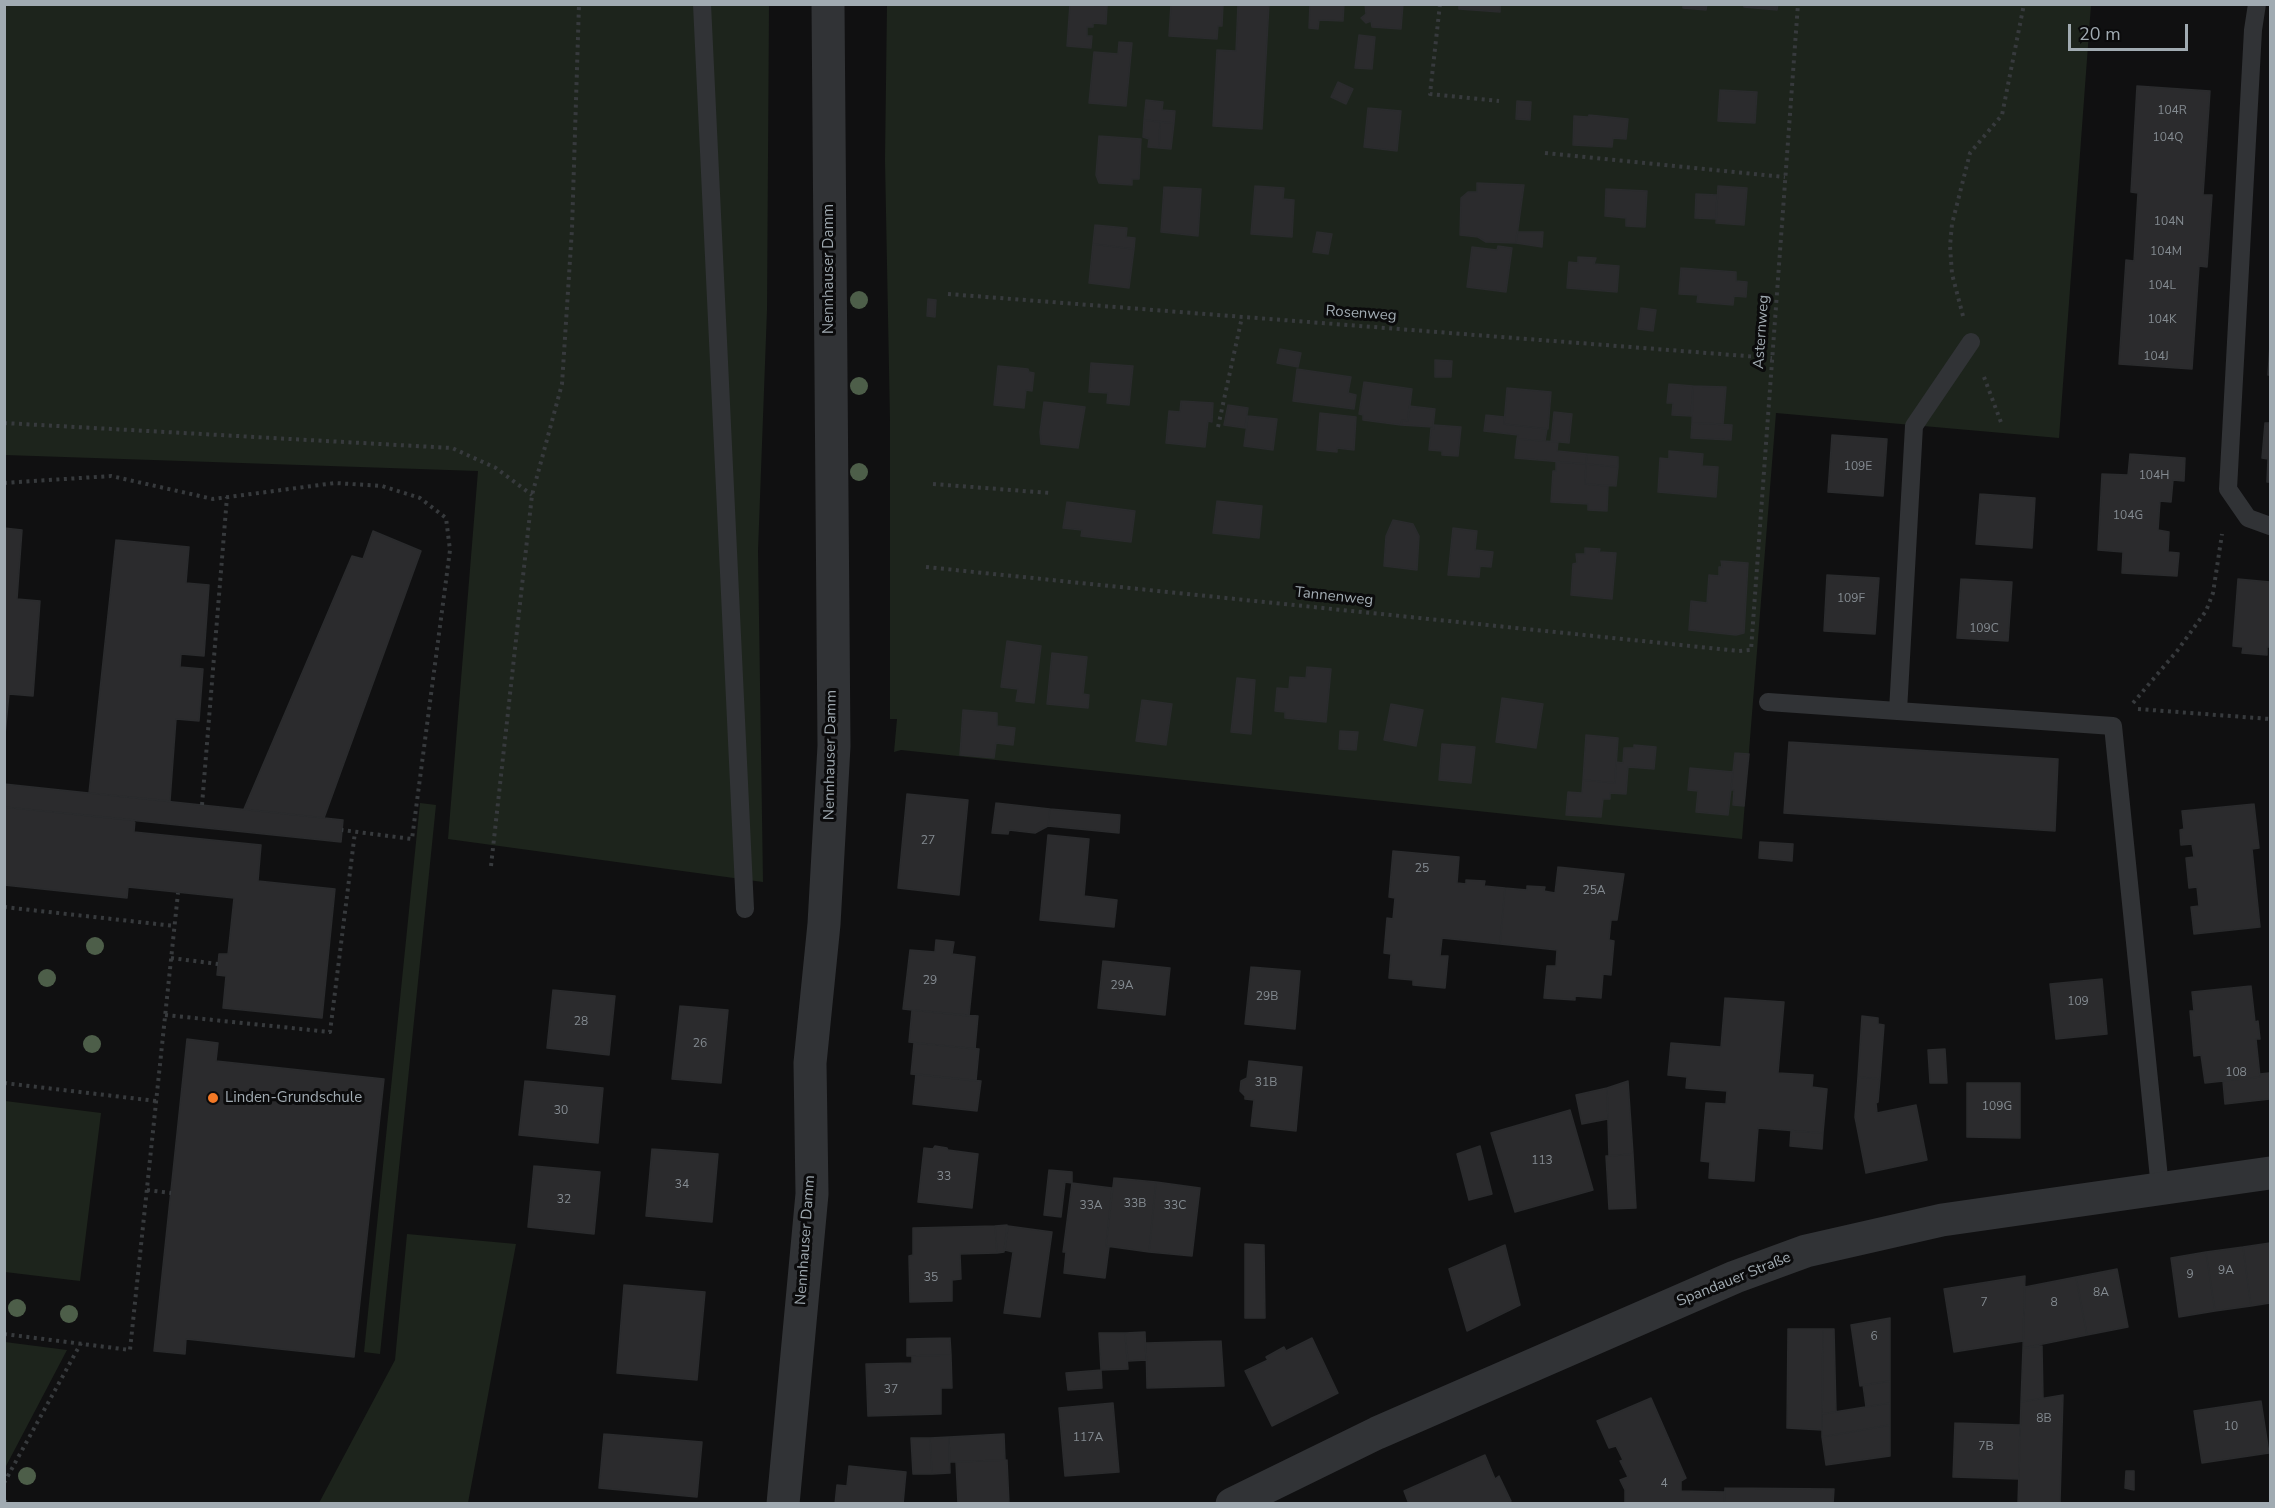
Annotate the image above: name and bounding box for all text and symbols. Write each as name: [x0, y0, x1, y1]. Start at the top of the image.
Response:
scale bar: [2071, 12, 2191, 50]
text: 20 m: [2079, 22, 2121, 46]
house number: 104R: [2157, 104, 2187, 118]
house number: 104Q: [2153, 131, 2183, 145]
street label: Nennhauser Damm: [820, 204, 838, 334]
house number: 104N: [2154, 215, 2184, 229]
house number: 104M: [2150, 245, 2182, 259]
house number: 104L: [2148, 279, 2176, 293]
street label: Asternweg: [1750, 294, 1774, 370]
street label: Rosenweg: [1325, 303, 1397, 325]
house number: 104K: [2147, 313, 2177, 327]
house number: 104J: [2143, 350, 2169, 364]
house number: 109E: [1844, 460, 1872, 474]
house number: 104H: [2139, 469, 2169, 483]
house number: 104G: [2113, 509, 2143, 523]
street label: Tannenweg: [1294, 584, 1374, 610]
house number: 109F: [1837, 592, 1865, 606]
house number: 109C: [1969, 622, 1999, 636]
street label: Nennhauser Damm: [821, 690, 841, 820]
house number: 27: [921, 834, 935, 848]
house number: 25: [1415, 862, 1429, 876]
house number: 25A: [1582, 884, 1606, 898]
house number: 29: [923, 974, 937, 988]
house number: 29A: [1110, 979, 1134, 993]
house number: 29B: [1256, 990, 1278, 1004]
house number: 109: [2067, 995, 2089, 1009]
house number: 28: [574, 1015, 588, 1029]
house number: 26: [693, 1037, 707, 1051]
house number: 108: [2225, 1066, 2247, 1080]
house number: 31B: [1255, 1076, 1277, 1090]
place label: Linden-Grundschule: [225, 1089, 362, 1107]
marker: Linden-Grundschule: [206, 1091, 220, 1105]
house number: 109G: [1982, 1100, 2012, 1114]
house number: 30: [554, 1104, 568, 1118]
house number: 113: [1531, 1154, 1553, 1168]
house number: 33: [937, 1170, 951, 1184]
street label: Nennhauser Damm: [792, 1174, 820, 1306]
house number: 34: [675, 1178, 689, 1192]
house number: 32: [557, 1193, 571, 1207]
house number: 33B: [1124, 1197, 1146, 1211]
house number: 33A: [1079, 1199, 1103, 1213]
house number: 33C: [1164, 1199, 1186, 1213]
street label: Spandauer Straße: [1674, 1249, 1794, 1311]
house number: 9A: [2218, 1264, 2234, 1278]
house number: 9: [2186, 1268, 2194, 1282]
house number: 35: [924, 1271, 938, 1285]
house number: 8A: [2093, 1286, 2109, 1300]
house number: 7: [1980, 1296, 1988, 1310]
house number: 8: [2050, 1296, 2058, 1310]
house number: 6: [1870, 1330, 1878, 1344]
house number: 37: [884, 1383, 898, 1397]
house number: 8B: [2036, 1412, 2052, 1426]
house number: 10: [2224, 1420, 2238, 1434]
house number: 117A: [1073, 1431, 1103, 1445]
house number: 7B: [1978, 1440, 1994, 1454]
house number: 4: [1660, 1477, 1668, 1491]

